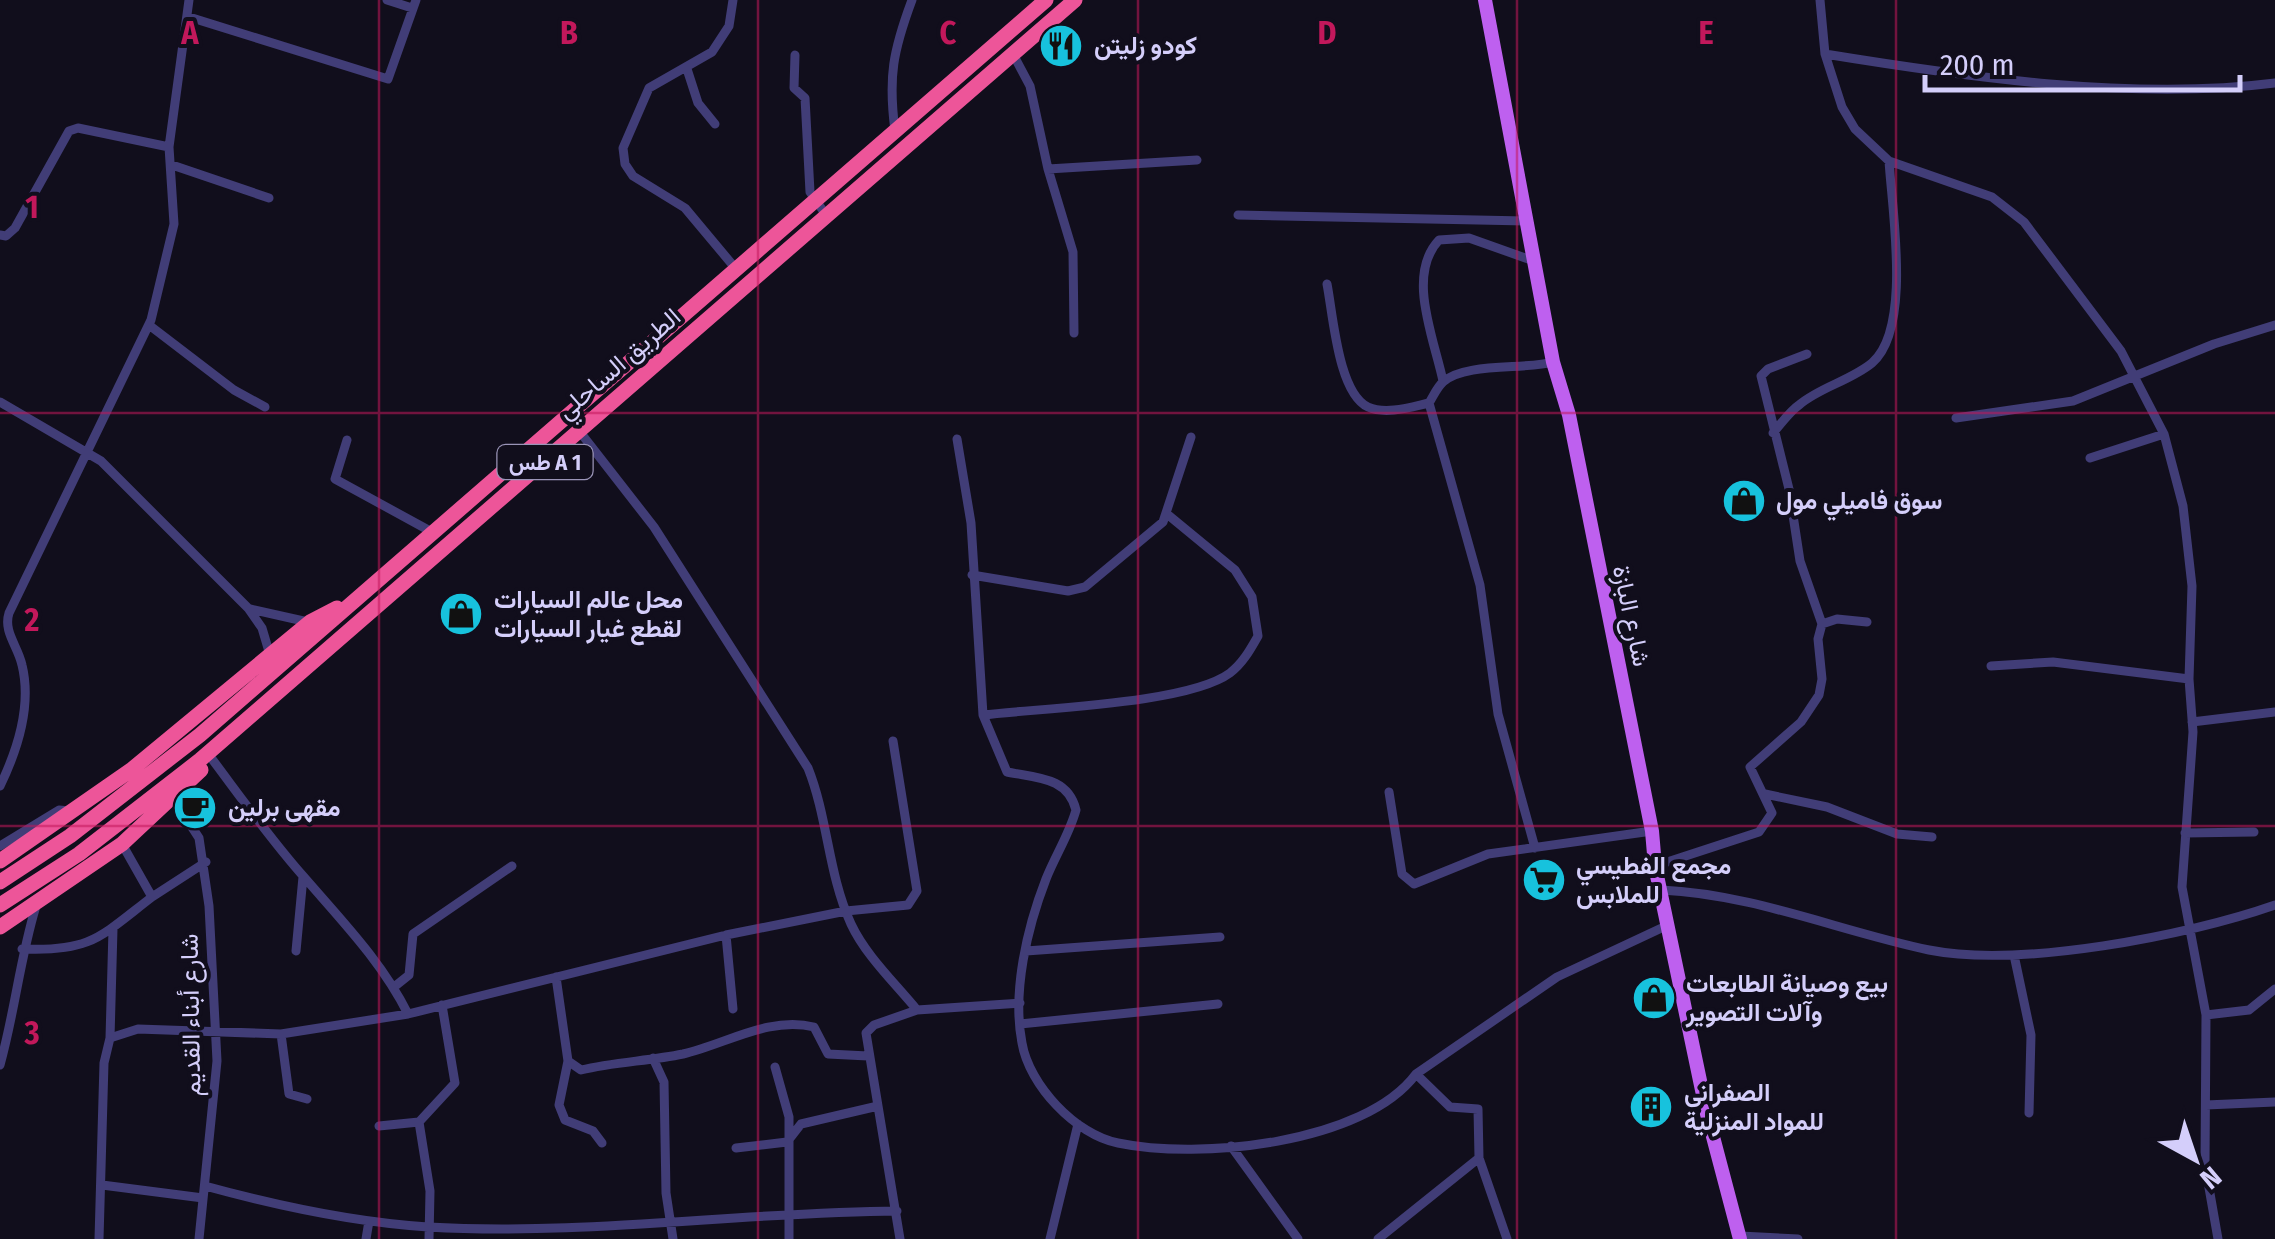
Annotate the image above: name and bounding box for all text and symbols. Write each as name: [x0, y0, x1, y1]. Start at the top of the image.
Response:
text: A: [180, 14, 199, 52]
text: B: [560, 14, 578, 52]
text: C: [940, 14, 957, 52]
text: D: [1317, 14, 1337, 52]
text: E: [1698, 14, 1714, 52]
restaurant icon: كودو زليتن: [1038, 23, 1084, 69]
scale bar: [1925, 30, 2240, 92]
place label: كودو زليتن: [1094, 31, 1197, 61]
text: 200 m: [1940, 47, 2015, 83]
text: 1: [25, 188, 39, 226]
street label: الطريق الساحلي: [551, 302, 690, 430]
road number: طس A 1: [498, 445, 592, 479]
shop icon: سوق فاميلي مول: [1721, 478, 1767, 524]
place label: سوق فاميلي مول: [1776, 486, 1943, 521]
street label: شارع البازة: [1605, 563, 1656, 670]
place label: محل عالم السيارات لقطع غيار السيارات: [494, 585, 683, 646]
shop icon: محل عالم السيارات لقطع غيار السيارات: [438, 591, 484, 637]
text: 2: [24, 601, 40, 639]
cafe icon: مقهى برلين: [172, 785, 218, 831]
place label: مقهى برلين: [228, 793, 341, 823]
place label: مجمع الفطيسي للملابس: [1576, 851, 1731, 910]
supermarket icon: مجمع الفطيسي للملابس: [1521, 857, 1567, 903]
street label: شارع أبناء القديم: [175, 933, 208, 1097]
place label: بيع وصيانة الطابعات وآلات التصوير: [1685, 969, 1888, 1028]
shop icon: بيع وصيانة الطابعات وآلات التصوير: [1631, 975, 1677, 1021]
text: 3: [23, 1014, 40, 1052]
place label: الصفراني للمواد المنزلية: [1684, 1078, 1824, 1137]
building icon: الصفراني للمواد المنزلية: [1628, 1084, 1674, 1130]
north arrow: [2145, 1109, 2245, 1209]
text: N: [2194, 1160, 2228, 1196]

